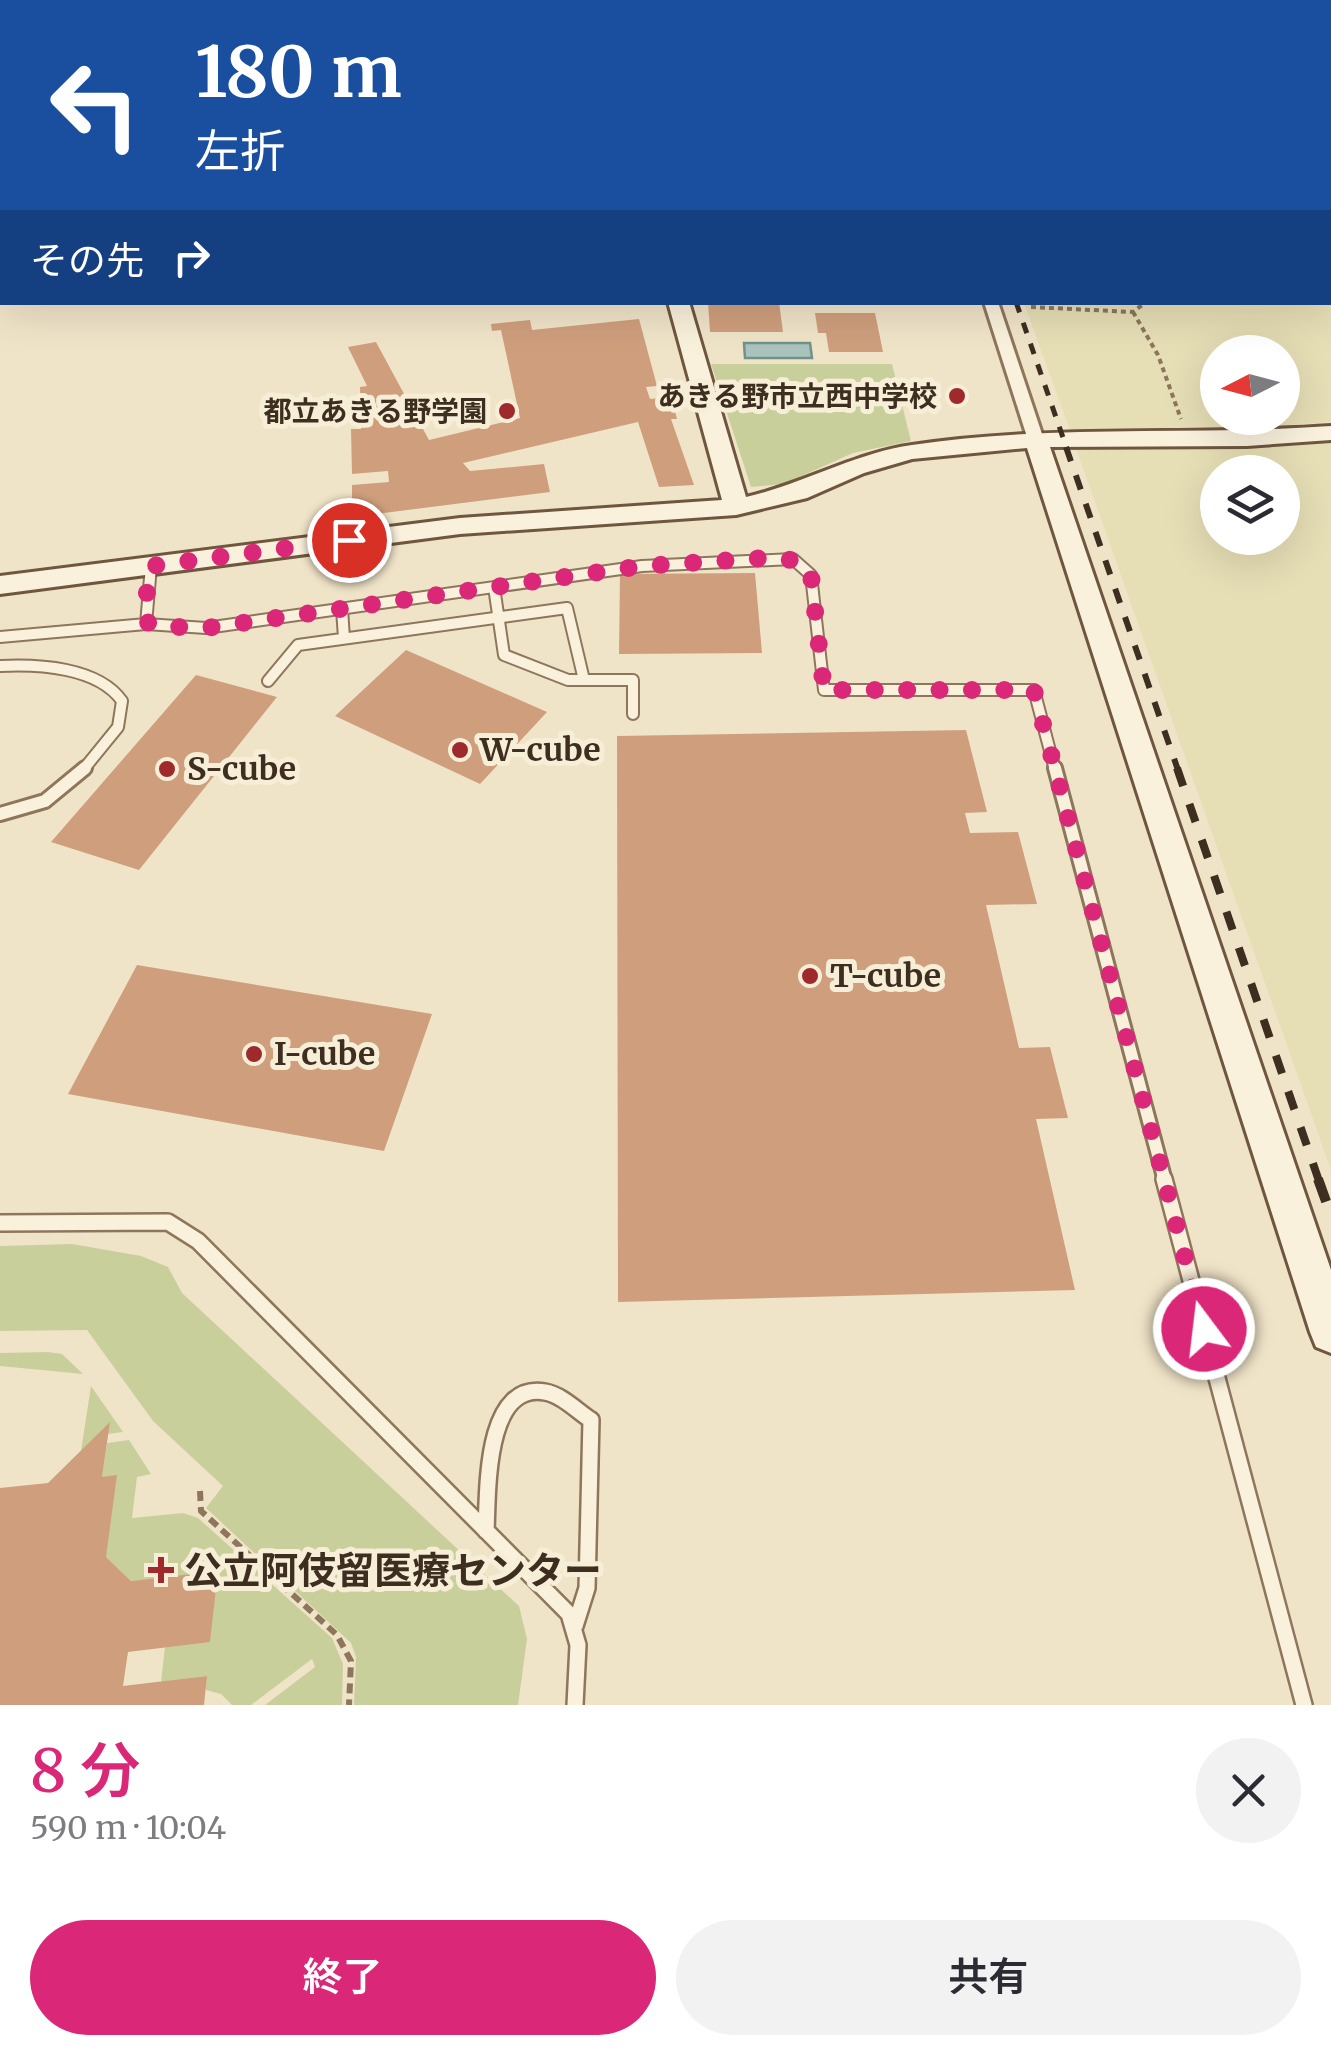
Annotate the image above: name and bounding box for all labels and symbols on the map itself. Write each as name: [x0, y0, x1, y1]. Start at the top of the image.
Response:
north arrow: [1200, 335, 1300, 435]
place label: あきる野市立西中学校: [658, 378, 937, 414]
marker: あきる野市立西中学校: [946, 385, 968, 407]
place label: 都立あきる野学園: [264, 393, 487, 429]
marker: 都立あきる野学園: [496, 400, 518, 422]
pin: [307, 498, 392, 583]
place label: W-cube: [479, 730, 601, 770]
marker: W-cube: [449, 739, 471, 761]
place label: S-cube: [187, 749, 296, 789]
marker: S-cube: [156, 758, 178, 780]
place label: T-cube: [830, 956, 941, 996]
marker: T-cube: [799, 965, 821, 987]
place label: I-cube: [274, 1034, 375, 1074]
marker: I-cube: [243, 1043, 265, 1065]
position arrow: [1152, 1277, 1256, 1381]
place label: 公立阿伎留医療センター: [184, 1547, 602, 1594]
marker: 公立阿伎留医療センター: [148, 1557, 174, 1583]

